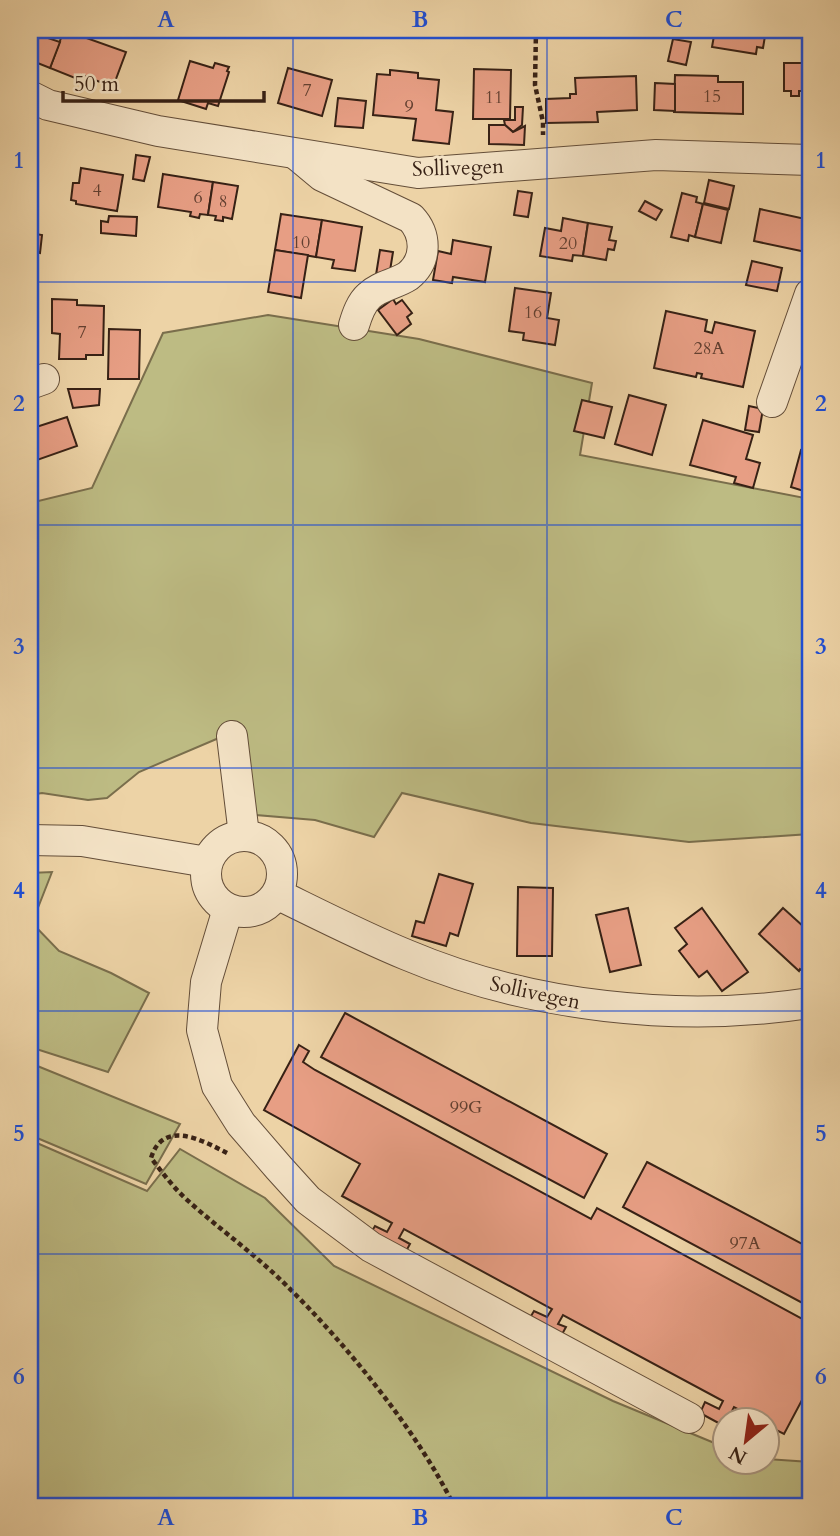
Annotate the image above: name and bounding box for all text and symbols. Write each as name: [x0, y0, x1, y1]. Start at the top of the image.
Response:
text: A: [157, 4, 175, 35]
text: B: [412, 4, 428, 35]
text: C: [665, 4, 683, 35]
scale bar: [63, 60, 264, 104]
text: 50 m: [74, 70, 119, 99]
house number: 7: [302, 78, 312, 103]
house number: 15: [703, 84, 721, 109]
house number: 11: [485, 85, 503, 110]
house number: 9: [404, 94, 414, 119]
text: 1: [13, 145, 25, 176]
text: 1: [815, 145, 827, 176]
street label: Sollivegen: [412, 152, 504, 184]
house number: 4: [92, 178, 102, 203]
house number: 6: [193, 185, 203, 210]
house number: 8: [218, 189, 228, 214]
house number: 10: [292, 230, 310, 255]
house number: 20: [559, 231, 577, 256]
house number: 16: [524, 300, 542, 325]
house number: 7: [77, 320, 87, 345]
house number: 28A: [693, 336, 725, 361]
text: 2: [13, 388, 25, 419]
text: 2: [815, 388, 827, 419]
text: 3: [13, 631, 25, 662]
text: 3: [815, 631, 827, 662]
text: 4: [13, 875, 25, 906]
text: 4: [815, 875, 827, 906]
street label: Sollivegen: [487, 969, 583, 1017]
house number: 99G: [450, 1095, 482, 1120]
text: 5: [13, 1118, 25, 1149]
text: 5: [815, 1118, 827, 1149]
house number: 97A: [729, 1231, 761, 1256]
text: 6: [13, 1361, 25, 1392]
text: 6: [815, 1361, 827, 1392]
north arrow: [710, 1406, 780, 1476]
text: N: [724, 1439, 752, 1470]
text: A: [157, 1502, 175, 1533]
text: B: [412, 1502, 428, 1533]
text: C: [665, 1502, 683, 1533]

